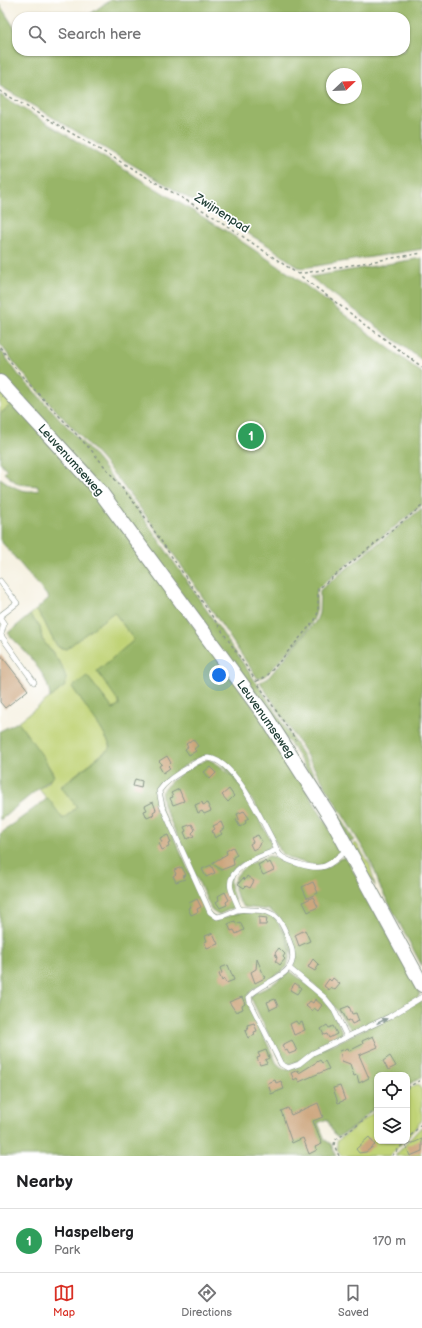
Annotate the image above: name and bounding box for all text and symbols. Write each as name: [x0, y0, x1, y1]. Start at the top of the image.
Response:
search box: [12, 12, 410, 56]
icon: search: [26, 23, 48, 45]
text: Search here: [58, 25, 141, 44]
north arrow: [326, 68, 362, 104]
street label: Zwijnenpad: [191, 190, 252, 237]
street label: Leuvenumseweg: [34, 421, 107, 499]
pin: 1: [238, 421, 264, 451]
your location: [209, 665, 229, 685]
street label: Leuvenumseweg: [233, 678, 298, 761]
one-way arrow: [377, 1018, 388, 1024]
map controls: [374, 1072, 410, 1144]
button: locate: [374, 1072, 410, 1108]
button: layers: [374, 1108, 410, 1144]
text: Nearby: [16, 1172, 73, 1192]
text: Haspelberg: [54, 1223, 134, 1242]
text: 1: [26, 1233, 32, 1249]
text: 170 m: [373, 1233, 406, 1249]
text: Park: [54, 1242, 80, 1258]
tab: Map: [53, 1282, 75, 1319]
tab: Directions: [181, 1282, 232, 1319]
tab: Saved: [338, 1282, 369, 1319]

